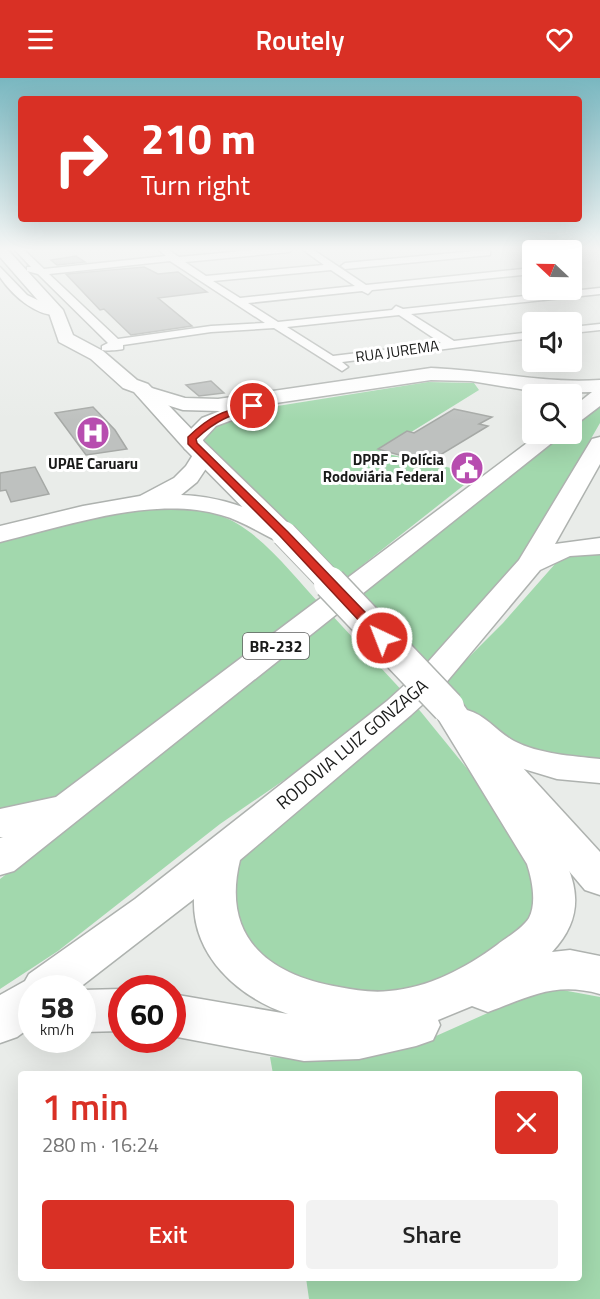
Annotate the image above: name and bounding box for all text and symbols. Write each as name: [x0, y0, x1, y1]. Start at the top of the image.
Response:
text: Routely: [256, 19, 344, 60]
icon: menu: [24, 23, 57, 56]
icon: heart: [543, 23, 576, 56]
text: 210 m: [141, 106, 256, 170]
icon: right: [42, 120, 120, 198]
text: Turn right: [141, 164, 250, 205]
north arrow: [522, 240, 582, 300]
map controls: [522, 240, 582, 444]
button: sound: [522, 312, 582, 372]
street label: RUA JUREMA: [354, 334, 440, 368]
pin: [227, 380, 278, 431]
button: search: [522, 384, 582, 444]
icon: arrive: [236, 389, 269, 422]
hospital icon: UPAE Caruaru: [75, 415, 111, 451]
place label: DPRF - Polícia Rodoviária Federal: [323, 448, 444, 488]
public building icon: DPRF - Polícia Rodoviária Federal: [449, 450, 485, 486]
place label: UPAE Caruaru: [48, 452, 138, 475]
position arrow: [350, 606, 414, 670]
road number: BR-232: [243, 633, 309, 659]
street label: RODOVIA LUIZ GONZAGA: [270, 672, 434, 816]
speed limit sign: 60: [108, 975, 186, 1053]
text: 58: [40, 984, 74, 1030]
text: km/h: [40, 1018, 74, 1041]
text: 1 min: [42, 1079, 129, 1134]
button: close: [495, 1091, 558, 1154]
text: 280 m · 16:24: [42, 1129, 159, 1160]
button: Exit: [42, 1200, 294, 1269]
button: Share: [306, 1200, 558, 1269]

